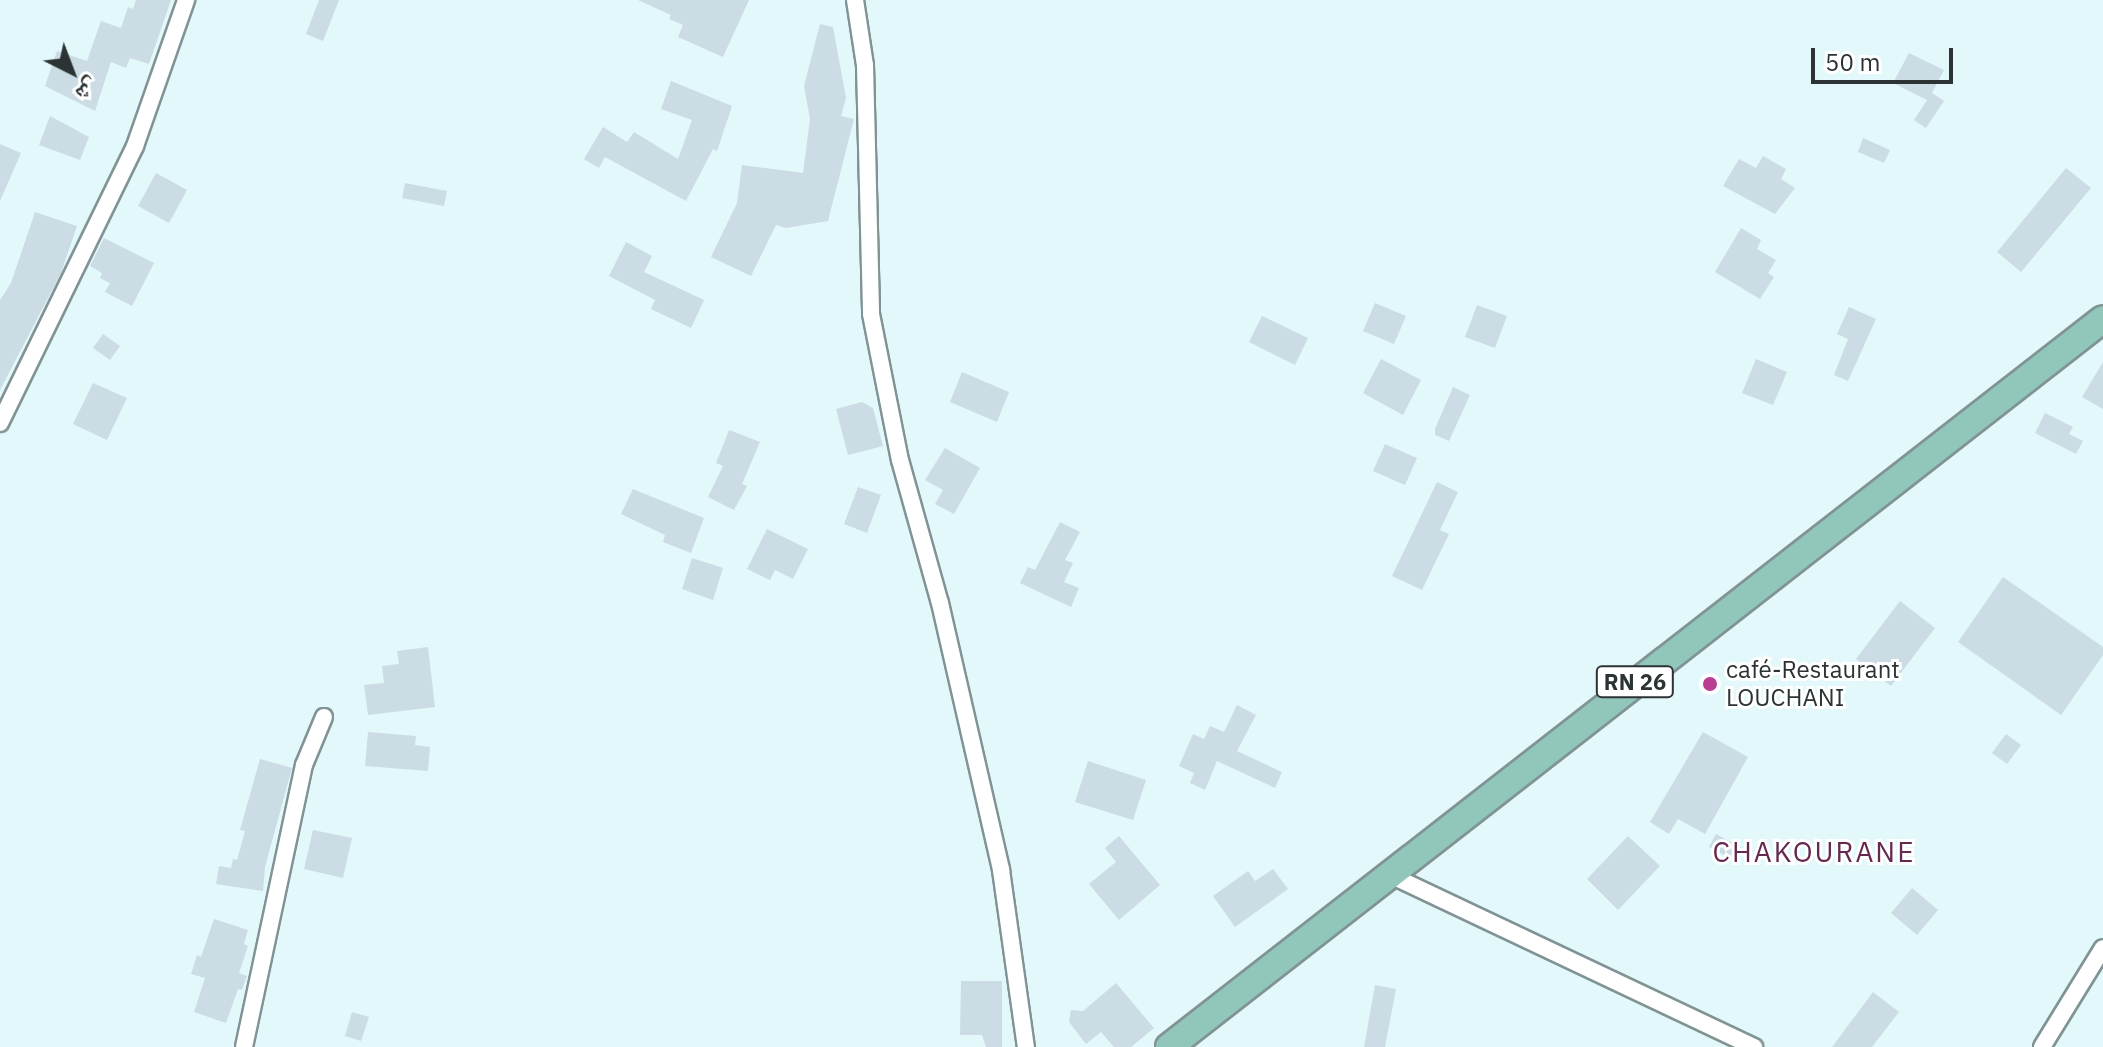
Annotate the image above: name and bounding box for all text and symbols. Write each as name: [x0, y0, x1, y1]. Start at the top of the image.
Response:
north arrow: [32, 32, 112, 112]
scale bar: [1815, 32, 1957, 82]
text: 50 m: [1825, 46, 1880, 78]
text: ش: [70, 72, 107, 109]
place label: café-Restaurant LOUCHANI: [1726, 656, 1900, 712]
road number: RN 26: [1595, 664, 1675, 700]
marker: café-Restaurant LOUCHANI: [1701, 675, 1719, 693]
district label: CHAKOURANE: [1713, 835, 1915, 869]

